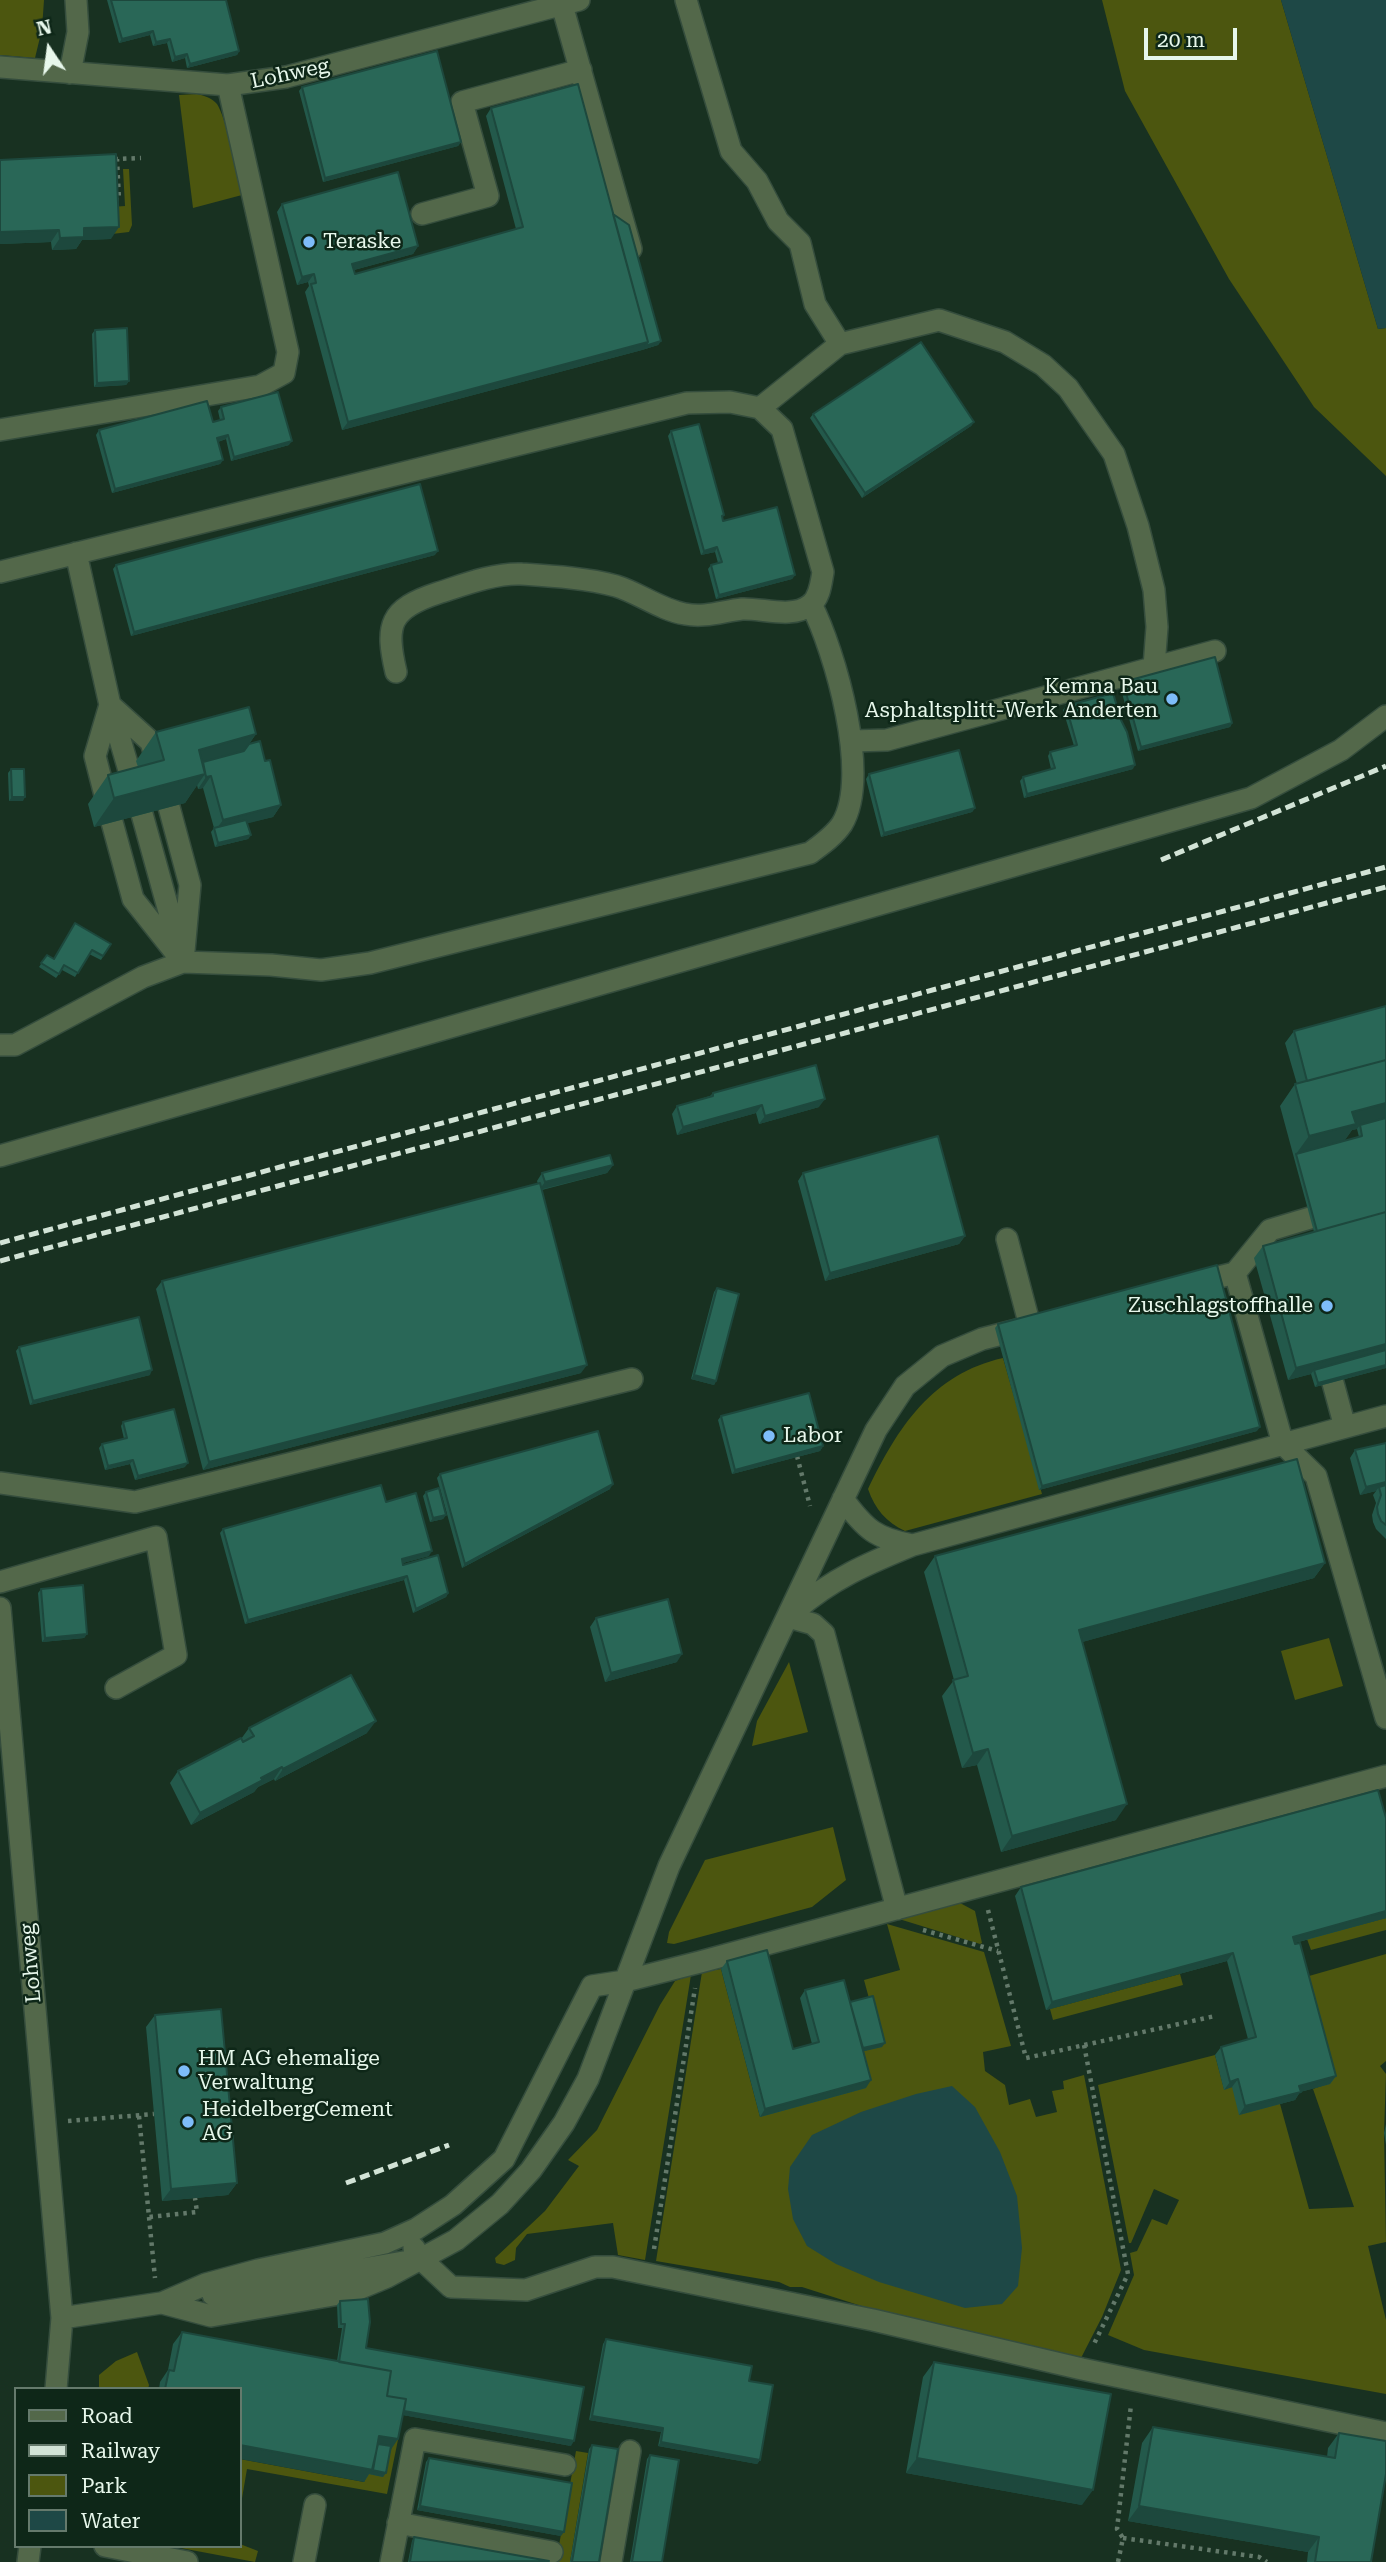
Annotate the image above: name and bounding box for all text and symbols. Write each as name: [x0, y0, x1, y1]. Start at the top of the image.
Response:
north arrow: [14, 14, 84, 84]
scale bar: [1148, 14, 1241, 58]
text: N: [34, 15, 54, 41]
text: 20 m: [1157, 28, 1205, 52]
street label: Lohweg: [248, 53, 332, 95]
place label: Teraske: [323, 229, 401, 255]
marker: Teraske: [301, 234, 317, 250]
place label: Kemna Bau Asphaltsplitt-Werk Anderten: [865, 674, 1158, 724]
marker: Kemna Bau Asphaltsplitt-Werk Anderten: [1164, 691, 1180, 707]
place label: Zuschlagstoffhalle: [1128, 1293, 1313, 1319]
marker: Zuschlagstoffhalle: [1319, 1298, 1335, 1314]
place label: Labor: [783, 1423, 843, 1449]
marker: Labor: [761, 1428, 777, 1444]
street label: Lohweg: [15, 1922, 47, 2004]
place label: HM AG ehemalige Verwaltung: [198, 2046, 380, 2096]
marker: HM AG ehemalige Verwaltung: [176, 2063, 192, 2079]
place label: HeidelbergCement AG: [202, 2097, 393, 2147]
marker: HeidelbergCement AG: [180, 2114, 196, 2130]
legend: [14, 2387, 242, 2548]
text: Road: [81, 2404, 133, 2428]
text: Railway: [81, 2439, 160, 2463]
text: Park: [81, 2474, 127, 2498]
text: Water: [81, 2509, 140, 2533]

